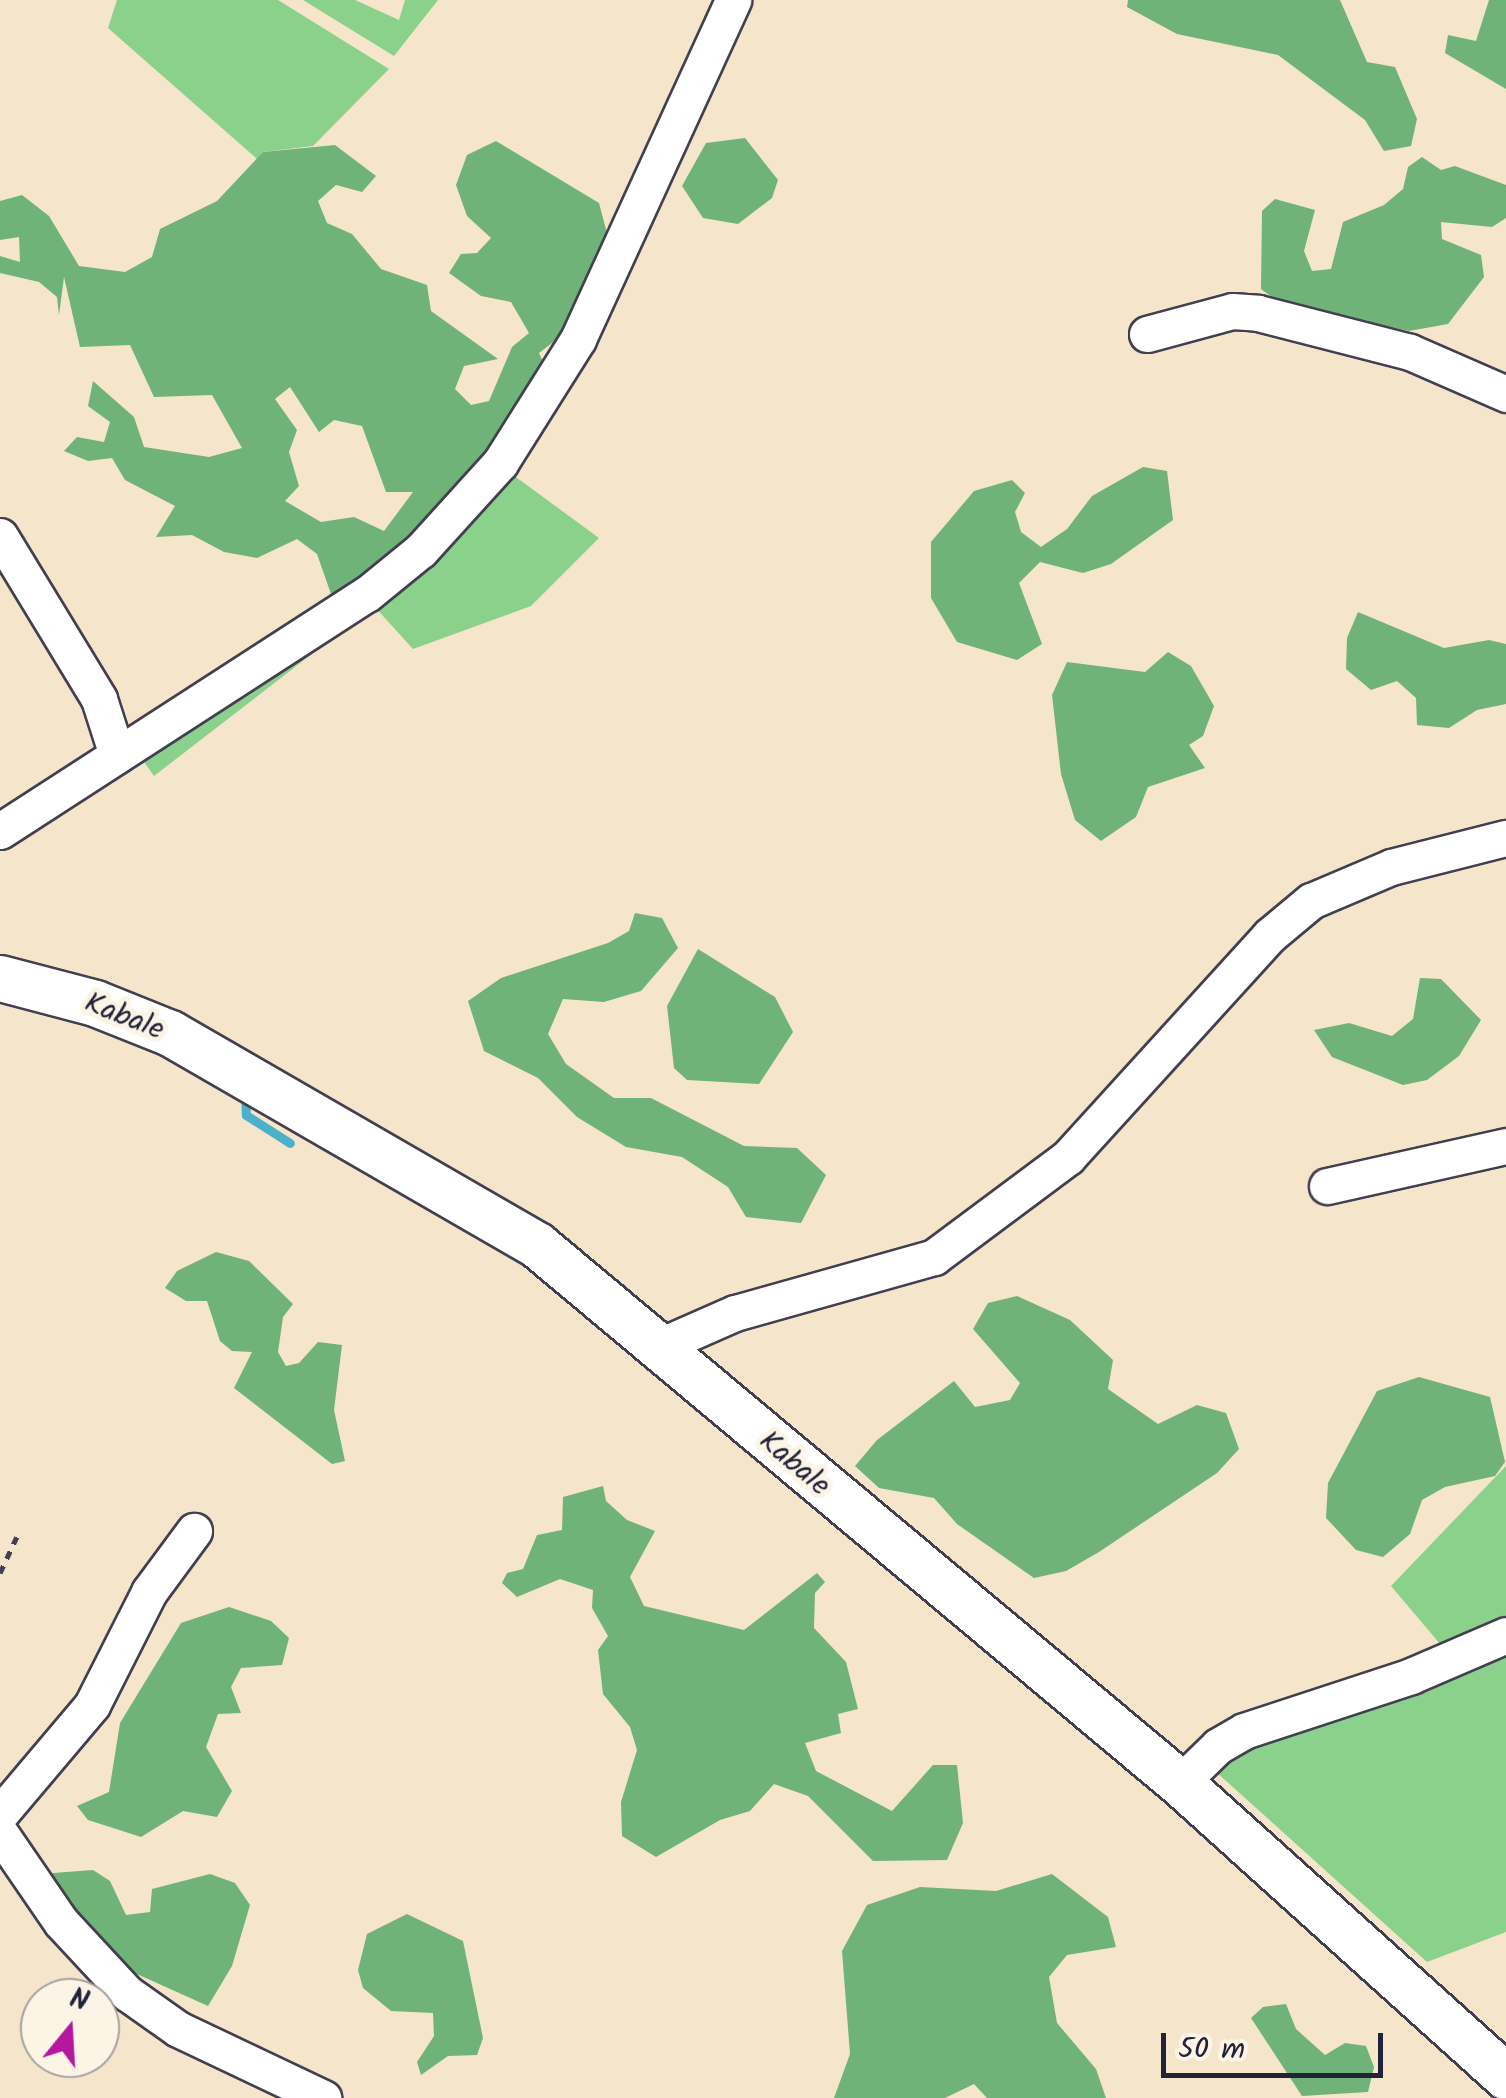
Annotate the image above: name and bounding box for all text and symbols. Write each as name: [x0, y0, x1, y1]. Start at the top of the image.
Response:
street label: Kabale: [79, 985, 169, 1049]
street label: Kabale: [751, 1424, 837, 1504]
text: N: [63, 1977, 94, 2025]
north arrow: [20, 1978, 120, 2078]
scale bar: [1166, 2013, 1388, 2075]
text: 50 m: [1178, 2026, 1245, 2074]

